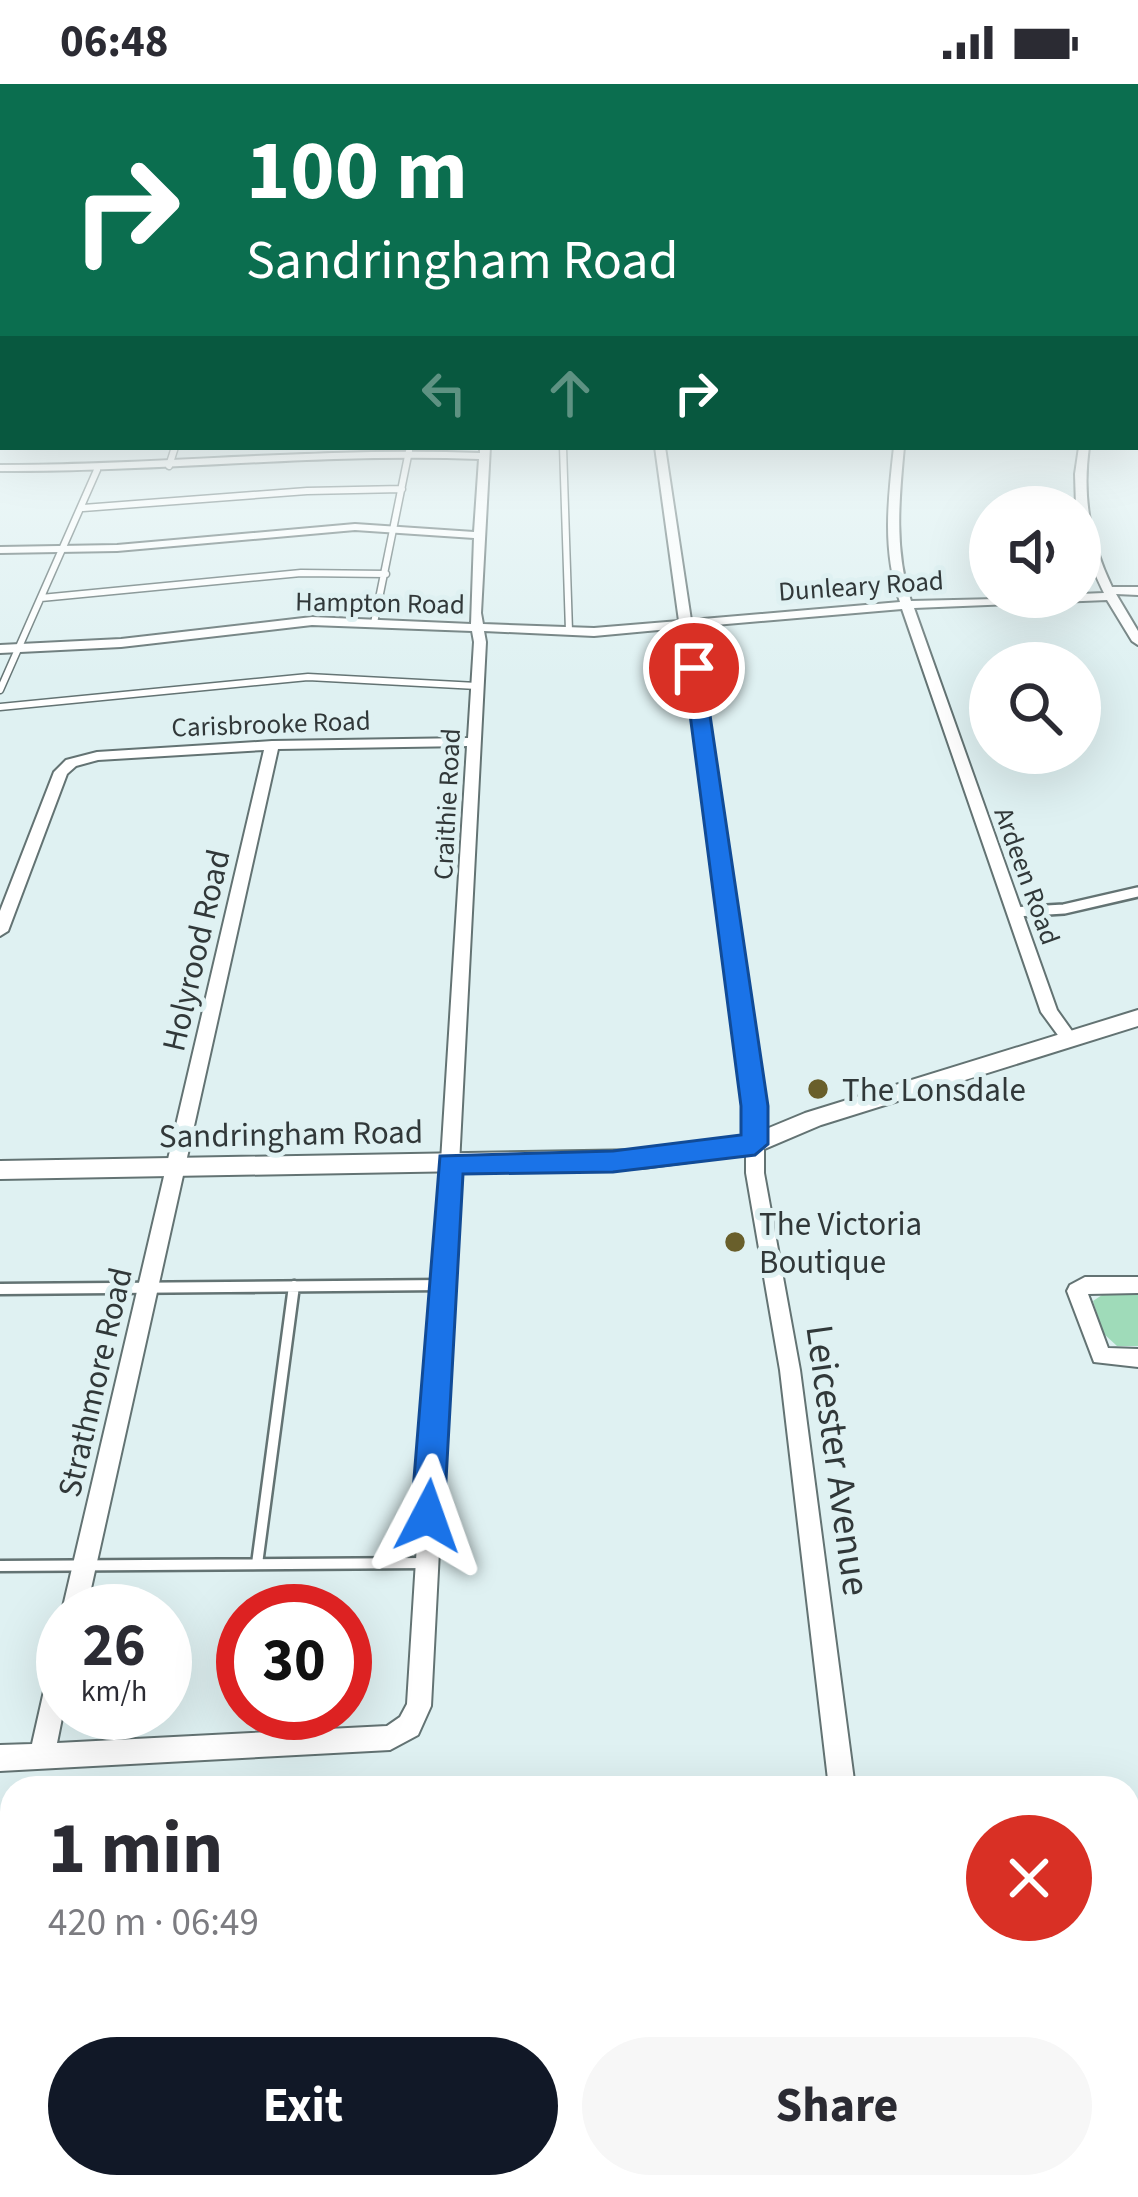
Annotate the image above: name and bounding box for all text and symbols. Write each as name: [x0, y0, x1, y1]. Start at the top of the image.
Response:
text: 06:48: [60, 10, 169, 74]
text: 100 m: [246, 112, 468, 232]
icon: right: [48, 132, 204, 288]
text: Sandringham Road: [246, 223, 678, 300]
icon: left: [411, 360, 477, 426]
icon: ahead: [537, 360, 603, 426]
icon: right: [663, 360, 729, 426]
map controls: [969, 486, 1101, 774]
button: sound: [969, 486, 1101, 618]
street label: Dunleary Road: [777, 561, 945, 612]
street label: Hampton Road: [295, 583, 465, 624]
pin: [643, 617, 745, 719]
icon: arrive: [661, 635, 727, 701]
button: search: [969, 642, 1101, 774]
street label: Carisbrooke Road: [171, 702, 371, 747]
street label: Craithie Road: [424, 727, 471, 881]
street label: Ardeen Road: [984, 802, 1069, 950]
street label: Holyrood Road: [150, 845, 243, 1056]
place label: The Lonsdale: [842, 1067, 1026, 1114]
marker: The Lonsdale: [805, 1076, 831, 1102]
street label: Sandringham Road: [159, 1109, 424, 1160]
place label: The Victoria Boutique: [759, 1201, 922, 1286]
marker: The Victoria Boutique: [722, 1229, 748, 1255]
street label: Strathmore Road: [46, 1263, 145, 1502]
street label: Leicester Avenue: [790, 1321, 884, 1599]
position arrow: [365, 1453, 491, 1579]
speed limit sign: 30: [216, 1584, 372, 1740]
text: 26: [82, 1604, 146, 1689]
text: km/h: [81, 1670, 147, 1713]
text: 1 min: [48, 1798, 223, 1901]
button: close: [966, 1815, 1092, 1941]
text: 420 m · 06:49: [48, 1895, 259, 1951]
button: Exit: [48, 2037, 558, 2175]
button: Share: [582, 2037, 1092, 2175]

